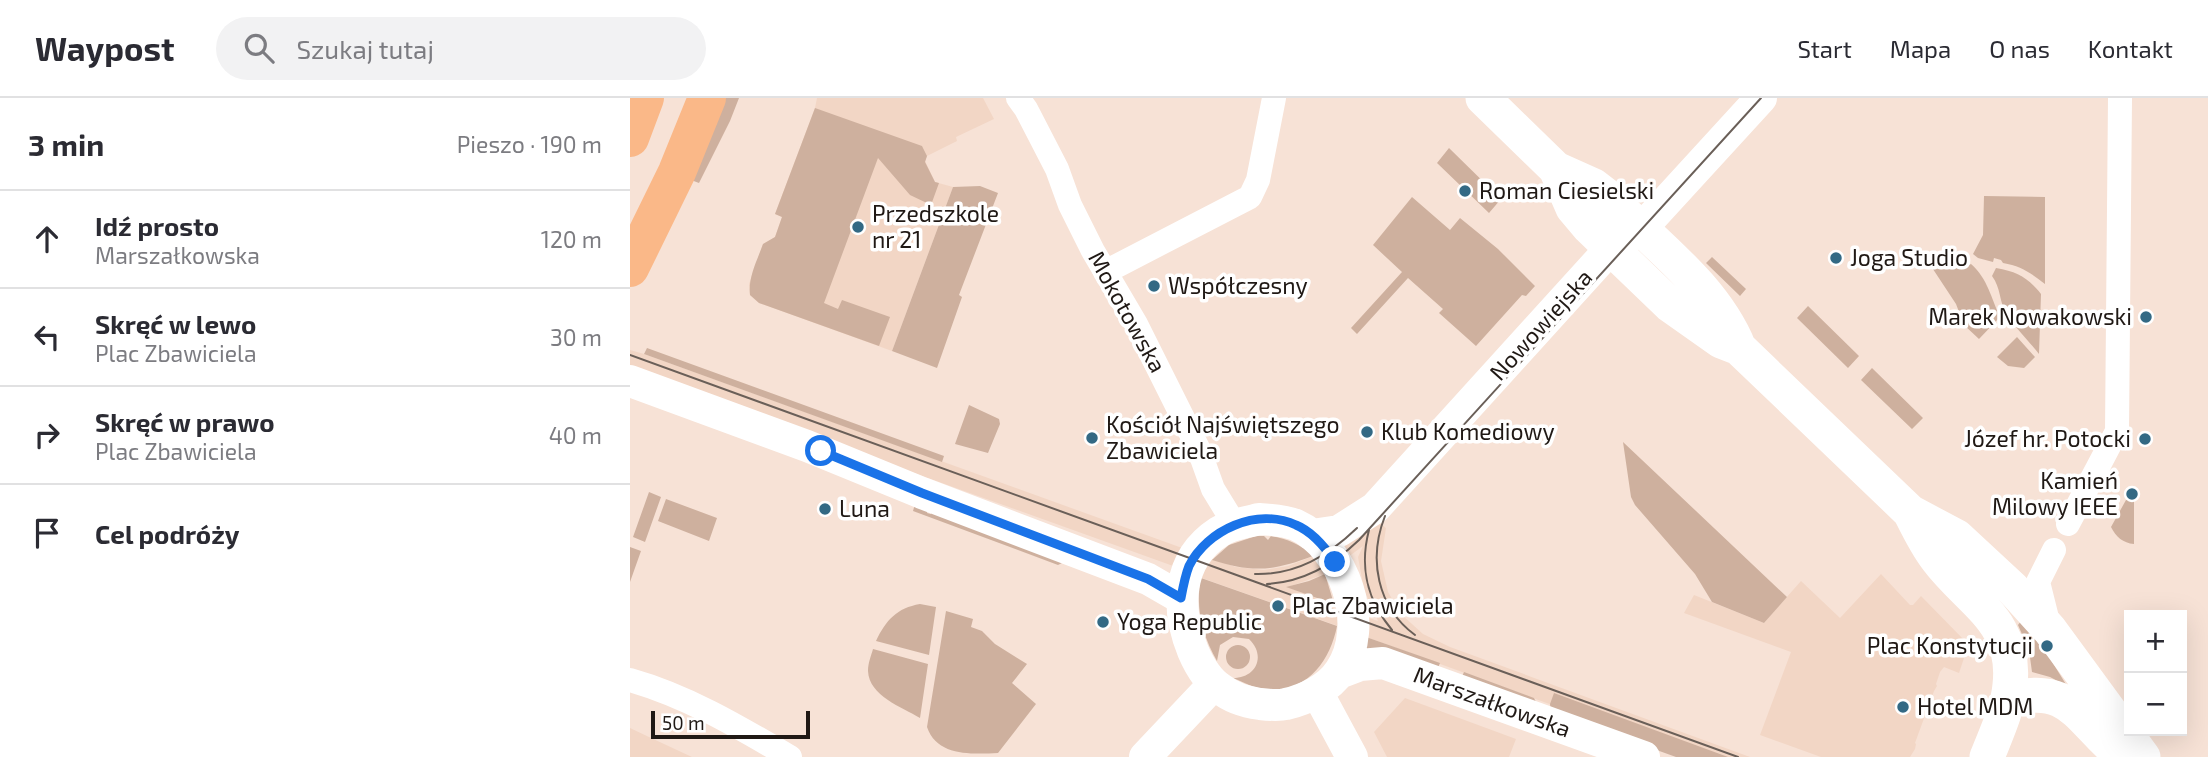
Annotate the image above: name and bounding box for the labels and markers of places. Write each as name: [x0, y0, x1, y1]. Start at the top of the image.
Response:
place label: Roman Ciesielski: [1479, 176, 1654, 204]
marker: Roman Ciesielski: [1457, 183, 1473, 199]
place label: Przedszkole nr 21: [872, 199, 999, 253]
marker: Przedszkole nr 21: [850, 219, 866, 235]
place label: Joga Studio: [1850, 243, 1968, 271]
marker: Joga Studio: [1828, 250, 1844, 266]
place label: Współczesny: [1168, 271, 1308, 299]
marker: Współczesny: [1146, 278, 1162, 294]
place label: Marek Nowakowski: [1928, 302, 2132, 330]
marker: Marek Nowakowski: [2138, 309, 2154, 325]
place label: Kościół Najświętszego Zbawiciela: [1106, 410, 1340, 464]
place label: Klub Komediowy: [1381, 417, 1555, 445]
marker: Klub Komediowy: [1359, 424, 1375, 440]
place label: Józef hr. Potocki: [1964, 424, 2131, 452]
marker: Kościół Najświętszego Zbawiciela: [1084, 430, 1100, 446]
marker: Józef hr. Potocki: [2137, 431, 2153, 447]
place label: Kamień Milowy IEEE: [1992, 466, 2118, 520]
marker: Kamień Milowy IEEE: [2124, 486, 2140, 502]
place label: Luna: [839, 494, 890, 522]
marker: Luna: [817, 501, 833, 517]
place label: Plac Zbawiciela: [1292, 591, 1454, 619]
marker: Plac Zbawiciela: [1270, 598, 1286, 614]
place label: Yoga Republic: [1117, 607, 1262, 635]
marker: Yoga Republic: [1095, 614, 1111, 630]
place label: Plac Konstytucji: [1867, 631, 2033, 659]
marker: Plac Konstytucji: [2039, 638, 2055, 654]
place label: Hotel MDM: [1917, 692, 2034, 720]
marker: Hotel MDM: [1895, 699, 1911, 715]

